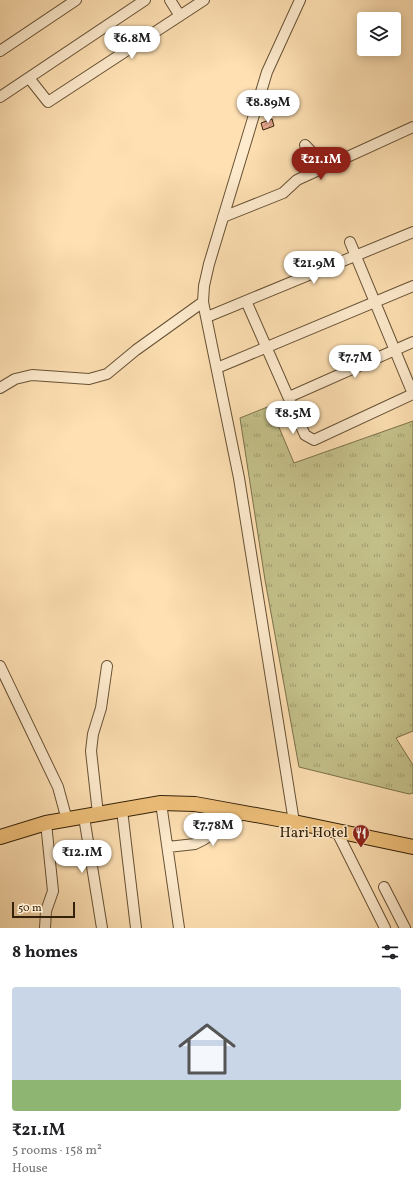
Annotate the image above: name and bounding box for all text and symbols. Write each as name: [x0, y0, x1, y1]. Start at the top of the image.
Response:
map controls: [357, 12, 401, 56]
button: layers: [357, 12, 401, 56]
pin: ₹6.8M: [104, 26, 160, 60]
text: ₹6.8M: [113, 30, 151, 48]
pin: ₹8.89M: [235, 90, 301, 124]
text: ₹8.89M: [246, 94, 290, 112]
pin: ₹21.1M: [288, 147, 354, 181]
text: ₹21.1M: [301, 151, 341, 169]
pin: ₹21.9M: [281, 251, 347, 285]
text: ₹21.9M: [293, 255, 335, 273]
pin: ₹7.7M: [327, 345, 383, 379]
text: ₹7.7M: [338, 349, 372, 367]
pin: ₹8.5M: [265, 401, 321, 435]
text: ₹8.5M: [275, 405, 311, 423]
pin: ₹7.78M: [180, 813, 246, 847]
text: ₹7.78M: [192, 817, 234, 835]
place label: Hari Hotel: [279, 823, 348, 844]
restaurant icon: Hari Hotel: [351, 823, 371, 848]
pin: ₹12.1M: [49, 840, 115, 874]
text: ₹12.1M: [62, 844, 102, 862]
scale bar: [12, 900, 75, 919]
text: 50 m: [18, 901, 42, 916]
text: 8 homes: [12, 941, 78, 964]
icon: filters: [379, 941, 401, 963]
icon: home: [171, 1013, 243, 1085]
text: ₹21.1M: [12, 1119, 65, 1142]
text: 5 rooms · 158 m²: [12, 1142, 102, 1160]
text: House: [12, 1160, 48, 1178]

